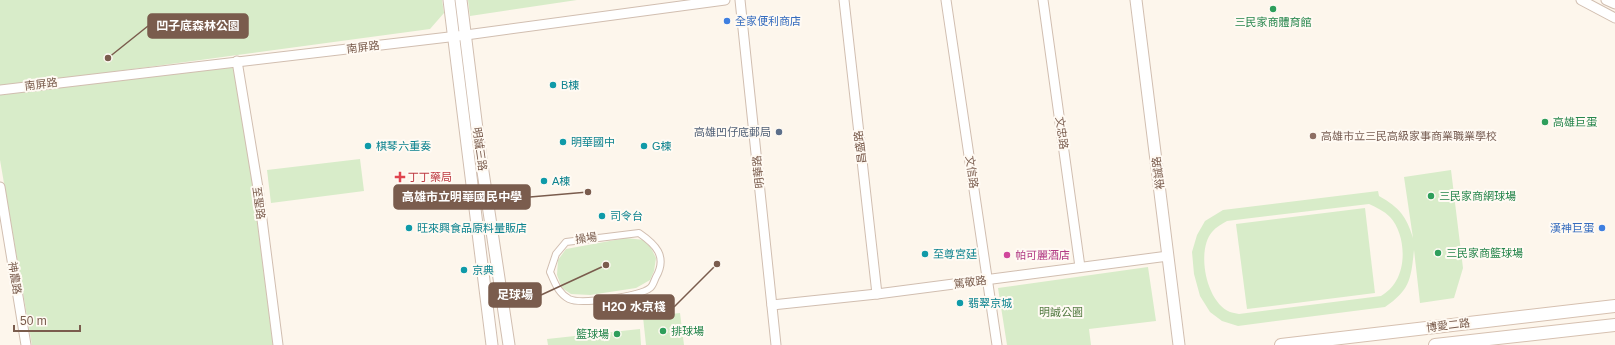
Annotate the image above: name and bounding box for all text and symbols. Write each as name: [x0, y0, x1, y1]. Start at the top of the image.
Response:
marker: 三民家商體育館: [1268, 4, 1278, 14]
callout: 凹子底森林公園: [148, 14, 248, 38]
place label: 全家便利商店: [735, 15, 801, 27]
marker: 全家便利商店: [722, 16, 732, 26]
place label: 三民家商體育館: [1235, 16, 1312, 28]
text: 凹子底森林公園: [156, 19, 240, 33]
street label: 南屏路: [346, 39, 380, 55]
street label: 南屏路: [24, 76, 58, 92]
place label: B棟: [561, 79, 579, 91]
marker: B棟: [548, 80, 558, 90]
street label: 文忠路: [1054, 116, 1070, 150]
place label: 高雄巨蛋: [1553, 116, 1597, 128]
marker: 高雄巨蛋: [1540, 117, 1550, 127]
street label: 明誠三路: [471, 126, 489, 172]
place label: 高雄凹仔底郵局: [694, 126, 771, 138]
marker: 高雄凹仔底郵局: [774, 127, 784, 137]
street label: 昌盛路: [852, 130, 868, 164]
place label: 高雄市立三民高級家事商業職業學校: [1321, 130, 1497, 142]
marker: 高雄市立三民高級家事商業職業學校: [1308, 131, 1318, 141]
place label: 明華國中: [571, 136, 615, 148]
marker: 明華國中: [558, 137, 568, 147]
place label: 棋琴六重奏: [376, 140, 431, 152]
place label: G棟: [652, 140, 672, 152]
marker: 棋琴六重奏: [363, 141, 373, 151]
marker: G棟: [639, 141, 649, 151]
street label: 明華路: [750, 155, 766, 189]
street label: 文信路: [964, 155, 980, 189]
street label: 裕誠路: [1150, 156, 1166, 190]
place label: 丁丁藥局: [408, 171, 452, 183]
marker: 丁丁藥局: [395, 172, 405, 182]
place label: A棟: [552, 175, 570, 187]
marker: A棟: [539, 176, 549, 186]
callout: 高雄市立明華國民中學: [394, 185, 530, 209]
street label: 至聖路: [251, 186, 267, 220]
text: 高雄市立明華國民中學: [402, 190, 522, 204]
place label: 三民家商網球場: [1439, 190, 1516, 202]
marker: 三民家商網球場: [1426, 191, 1436, 201]
place label: 司令台: [610, 210, 643, 222]
marker: 司令台: [597, 211, 607, 221]
place label: 旺來興食品原料量販店: [417, 222, 527, 234]
place label: 漢神巨蛋: [1550, 222, 1594, 234]
marker: 旺來興食品原料量販店: [404, 223, 414, 233]
marker: 漢神巨蛋: [1597, 223, 1607, 233]
street label: 操場: [574, 231, 598, 245]
place label: 三民家商籃球場: [1446, 247, 1523, 259]
place label: 至尊宮廷: [933, 248, 977, 260]
marker: 三民家商籃球場: [1433, 248, 1443, 258]
marker: 至尊宮廷: [920, 249, 930, 259]
place label: 帕可麗酒店: [1015, 249, 1070, 261]
marker: 帕可麗酒店: [1002, 250, 1012, 260]
street label: 神農路: [6, 261, 24, 295]
place label: 京典: [472, 264, 494, 276]
marker: 京典: [459, 265, 469, 275]
street label: 篤敬路: [953, 274, 987, 290]
callout: 足球場: [489, 283, 541, 307]
text: 足球場: [497, 288, 533, 302]
callout: H2O 水京棧: [594, 295, 674, 319]
place label: 翡翠京城: [968, 297, 1012, 309]
marker: 翡翠京城: [955, 298, 965, 308]
text: H2O 水京棧: [602, 300, 666, 314]
park label: 明誠公園: [1039, 306, 1083, 318]
scale bar: [14, 307, 80, 333]
text: 50 m: [20, 314, 47, 328]
street label: 博愛二路: [1425, 316, 1471, 334]
place label: 排球場: [671, 325, 704, 337]
marker: 排球場: [658, 326, 668, 336]
place label: 籃球場: [576, 328, 609, 340]
marker: 籃球場: [612, 329, 622, 339]

